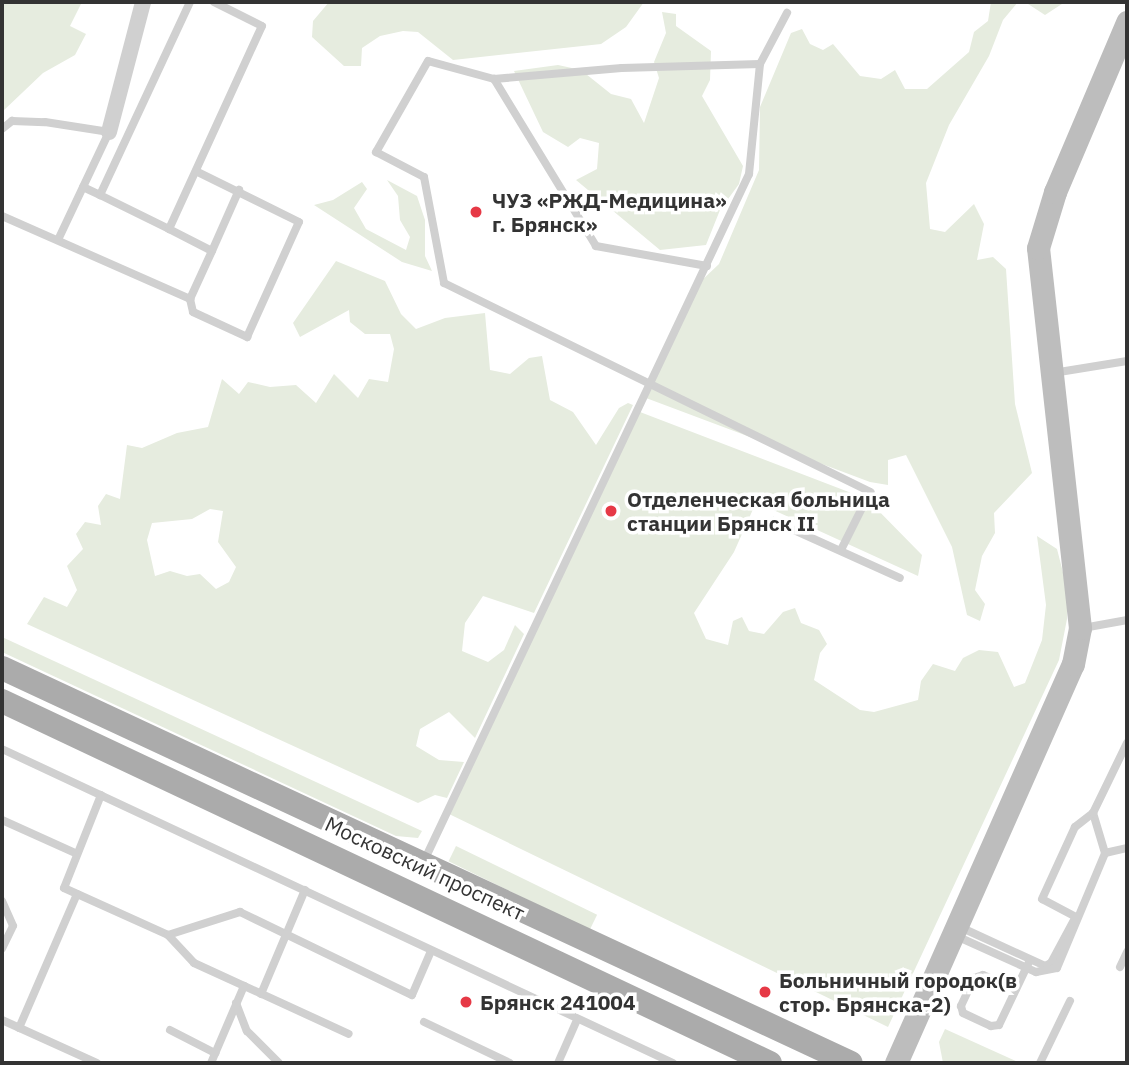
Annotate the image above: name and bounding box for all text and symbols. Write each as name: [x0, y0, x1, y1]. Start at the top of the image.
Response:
place label: ЧУЗ «РЖД-Медицина» г. Брянск»: [492, 187, 727, 237]
marker: ЧУЗ «РЖД-Медицина» г. Брянск»: [466, 202, 486, 222]
place label: Отделенческая больница станции Брянск II: [627, 486, 890, 536]
marker: Отделенческая больница станции Брянск II: [601, 501, 621, 521]
street label: Московский проспект: [321, 811, 529, 925]
place label: Больничный городок(в стор. Брянска-2): [779, 967, 1017, 1017]
marker: Больничный городок(в стор. Брянска-2): [757, 984, 773, 1000]
place label: Брянск 241004: [480, 989, 636, 1015]
marker: Брянск 241004: [458, 994, 474, 1010]

